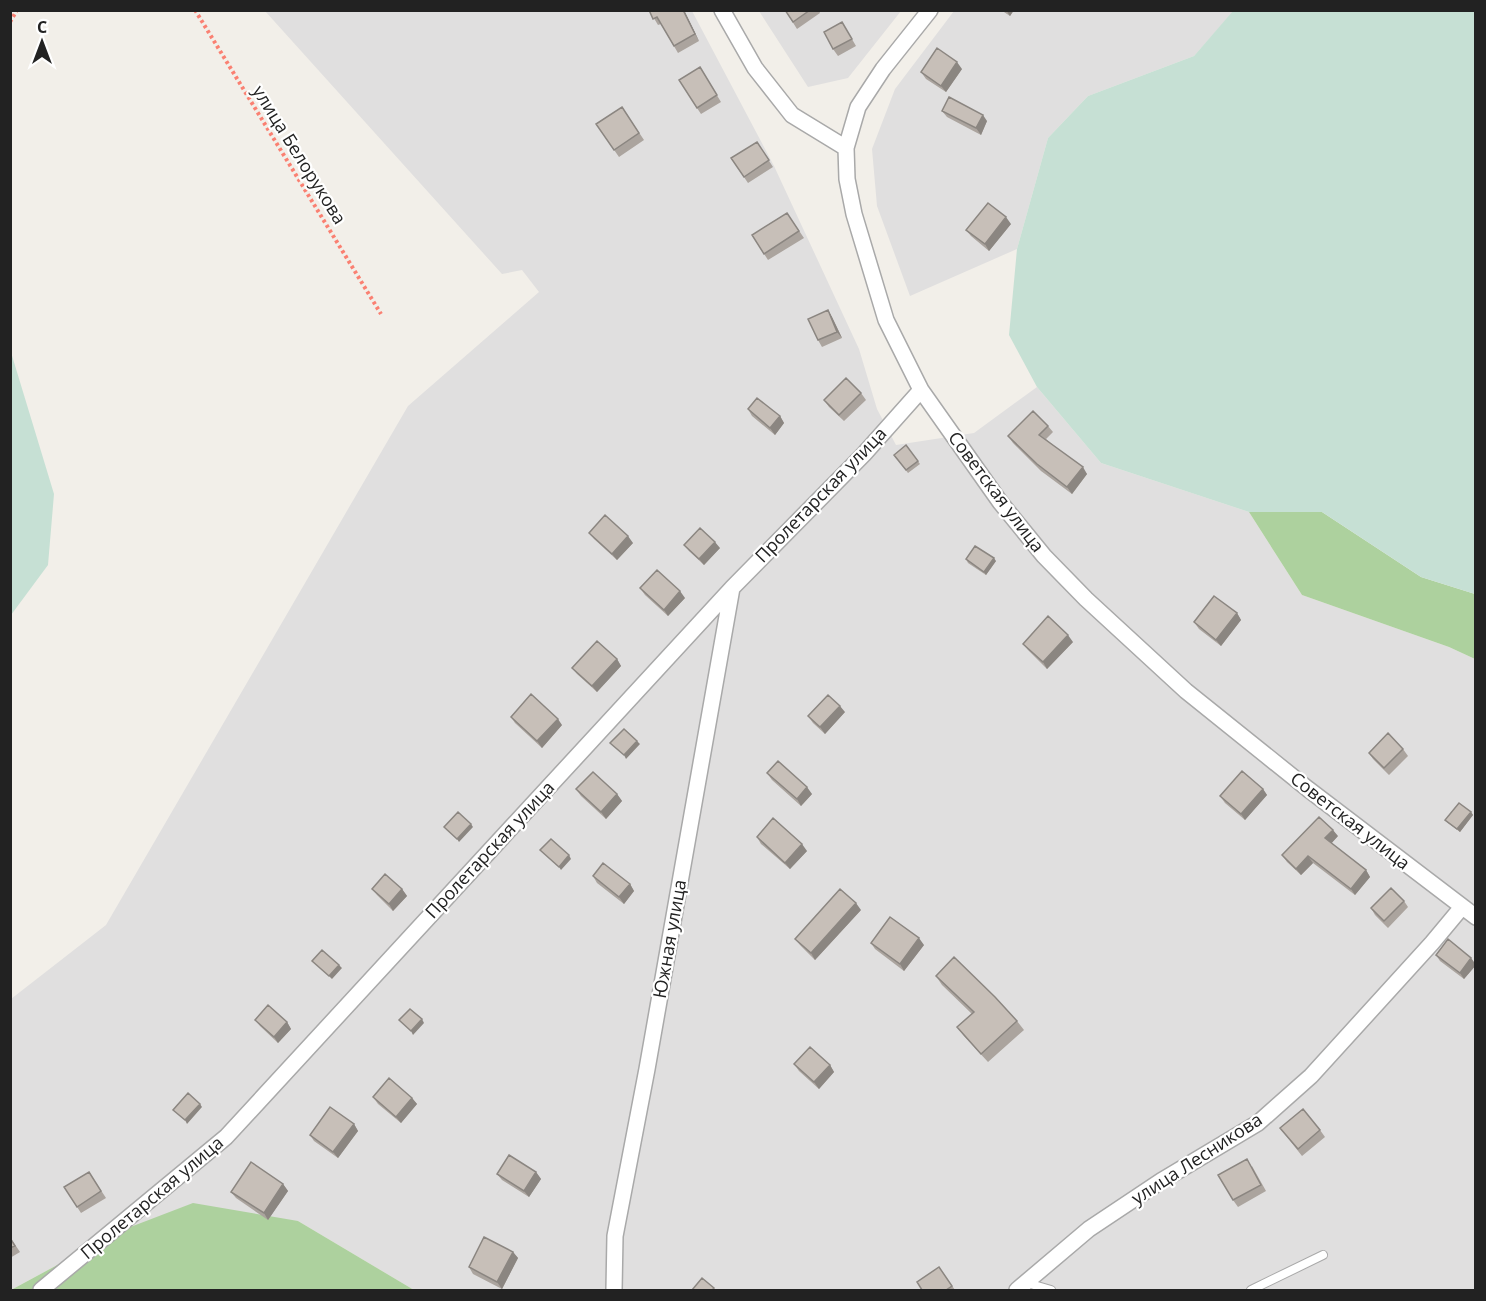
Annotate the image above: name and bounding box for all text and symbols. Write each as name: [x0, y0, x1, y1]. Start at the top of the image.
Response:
north arrow: [12, 12, 72, 72]
text: С: [37, 16, 47, 38]
street label: улица Белорукова: [247, 80, 352, 228]
street label: Пролетарская улица: [749, 421, 891, 567]
street label: Советская улица: [943, 426, 1050, 557]
street label: Советская улица: [1286, 766, 1415, 875]
street label: Пролетарская улица: [419, 776, 559, 923]
street label: Южная улица: [647, 878, 691, 1000]
street label: улица Лесникова: [1126, 1107, 1266, 1209]
street label: Пролетарская улица: [75, 1130, 228, 1264]

